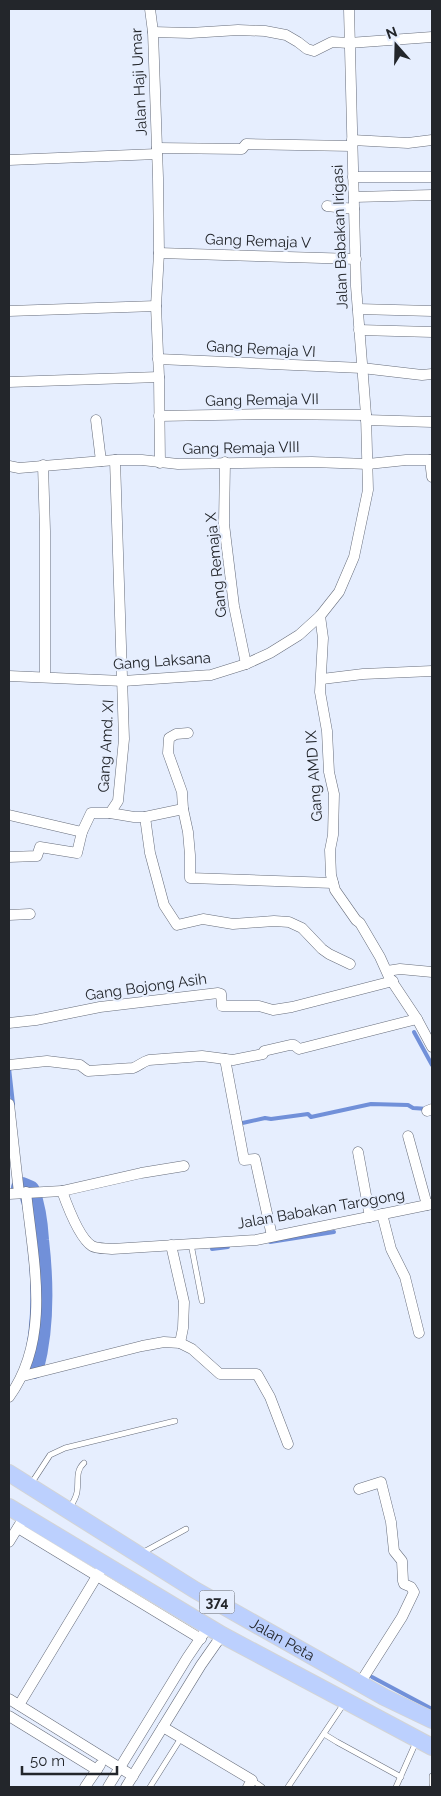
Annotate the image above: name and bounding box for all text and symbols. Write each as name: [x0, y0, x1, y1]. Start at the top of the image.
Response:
north arrow: [371, 20, 421, 70]
text: N: [384, 23, 399, 42]
street label: Jalan Haji Umar: [127, 27, 151, 136]
street label: Jalan Babakan Irigasi: [328, 164, 352, 310]
street label: Gang Remaja V: [205, 230, 311, 252]
street label: Gang Remaja VI: [206, 337, 316, 361]
street label: Gang Remaja VII: [205, 390, 319, 410]
street label: Gang Remaja VIII: [182, 438, 300, 458]
street label: Gang Remaja X: [201, 511, 230, 619]
street label: Gang Laksana: [113, 649, 211, 673]
street label: Gang Amd. XI: [95, 699, 117, 793]
street label: Gang AMD IX: [302, 729, 326, 822]
street label: Gang Bojong Asih: [84, 970, 208, 1004]
street label: Jalan Babakan Tarogong: [236, 1185, 406, 1233]
road number: 374: [200, 1590, 234, 1614]
street label: Jalan Peta: [247, 1614, 318, 1665]
scale bar: [22, 1744, 118, 1776]
text: 50 m: [30, 1752, 65, 1770]

